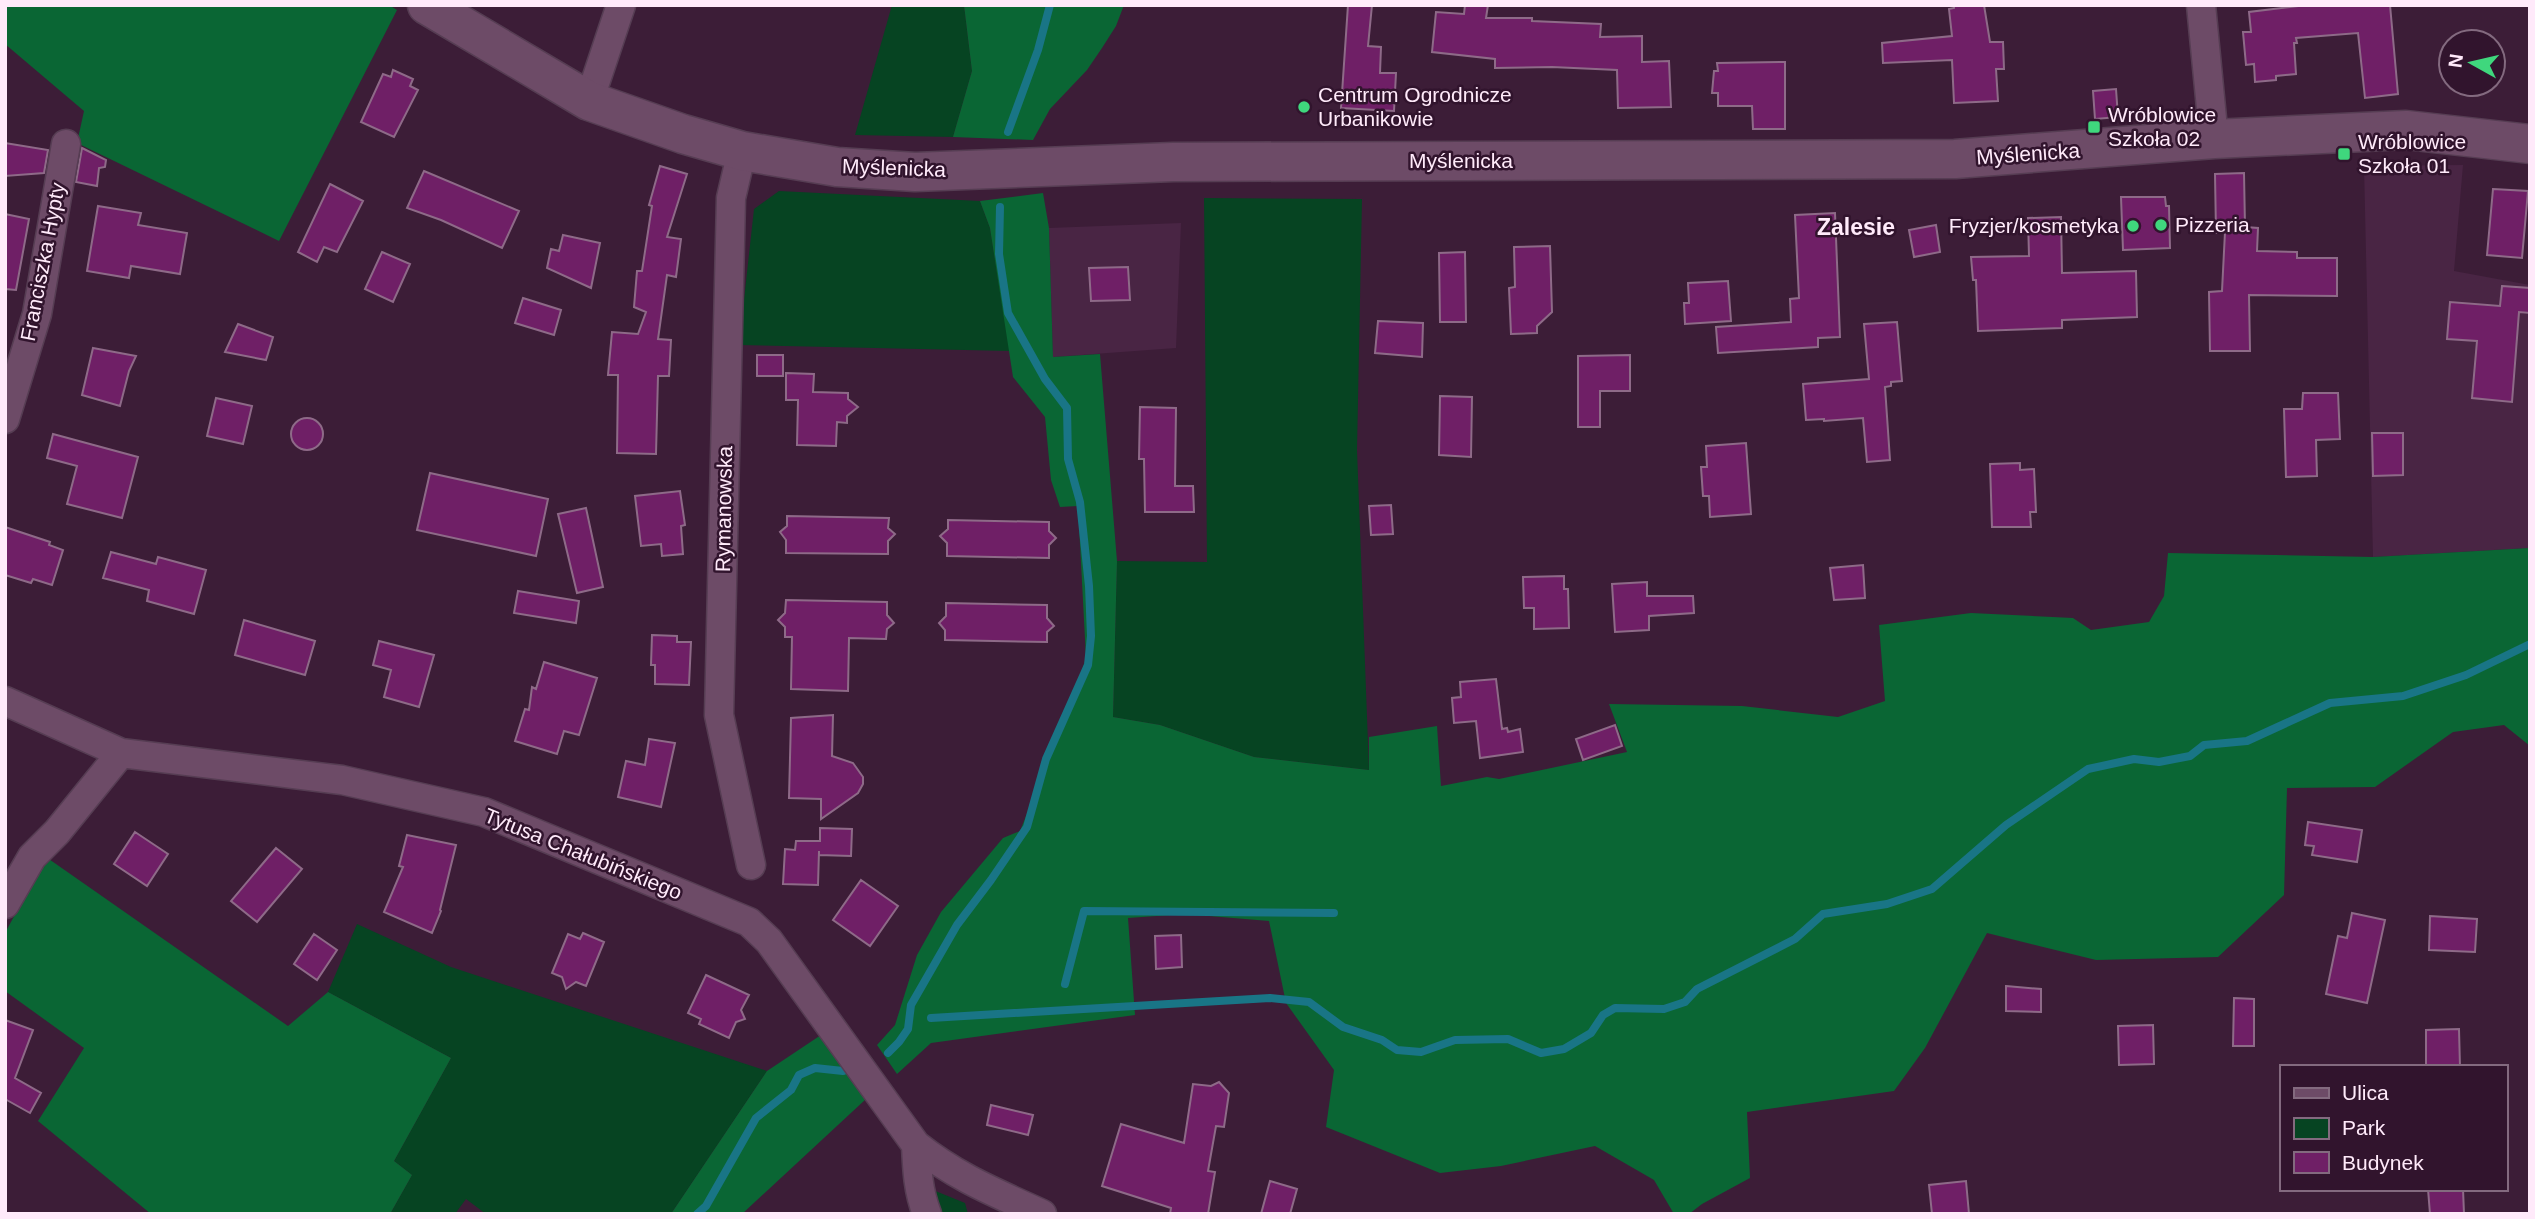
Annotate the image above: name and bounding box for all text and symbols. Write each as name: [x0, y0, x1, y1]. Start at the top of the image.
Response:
north arrow: [2437, 28, 2507, 98]
text: N: [2444, 52, 2467, 69]
place label: Centrum Ogrodnicze Urbanikowie: [1318, 83, 1512, 130]
marker: Centrum Ogrodnicze Urbanikowie: [1296, 99, 1312, 115]
place label: Wróblowice Szkoła 02: [2108, 103, 2216, 150]
marker: Wróblowice Szkoła 02: [2086, 119, 2102, 135]
place label: Wróblowice Szkoła 01: [2358, 130, 2466, 177]
street label: Myślenicka: [1975, 138, 2081, 169]
marker: Wróblowice Szkoła 01: [2336, 146, 2352, 162]
street label: Myślenicka: [1409, 149, 1513, 172]
street label: Myślenicka: [842, 154, 947, 181]
street label: Franciszka Hypty: [16, 180, 69, 343]
place label: Pizzeria: [2175, 213, 2250, 236]
district label: Zalesie: [1817, 214, 1895, 240]
place label: Fryzjer/kosmetyka: [1949, 214, 2119, 237]
marker: Pizzeria: [2153, 217, 2169, 233]
marker: Fryzjer/kosmetyka: [2125, 218, 2141, 234]
street label: Rymanowska: [711, 445, 736, 572]
street label: Tytusa Chałubińskiego: [481, 803, 685, 904]
legend: [2280, 1065, 2507, 1191]
text: Ulica: [2342, 1081, 2389, 1104]
text: Park: [2342, 1116, 2386, 1139]
text: Budynek: [2342, 1151, 2424, 1174]

